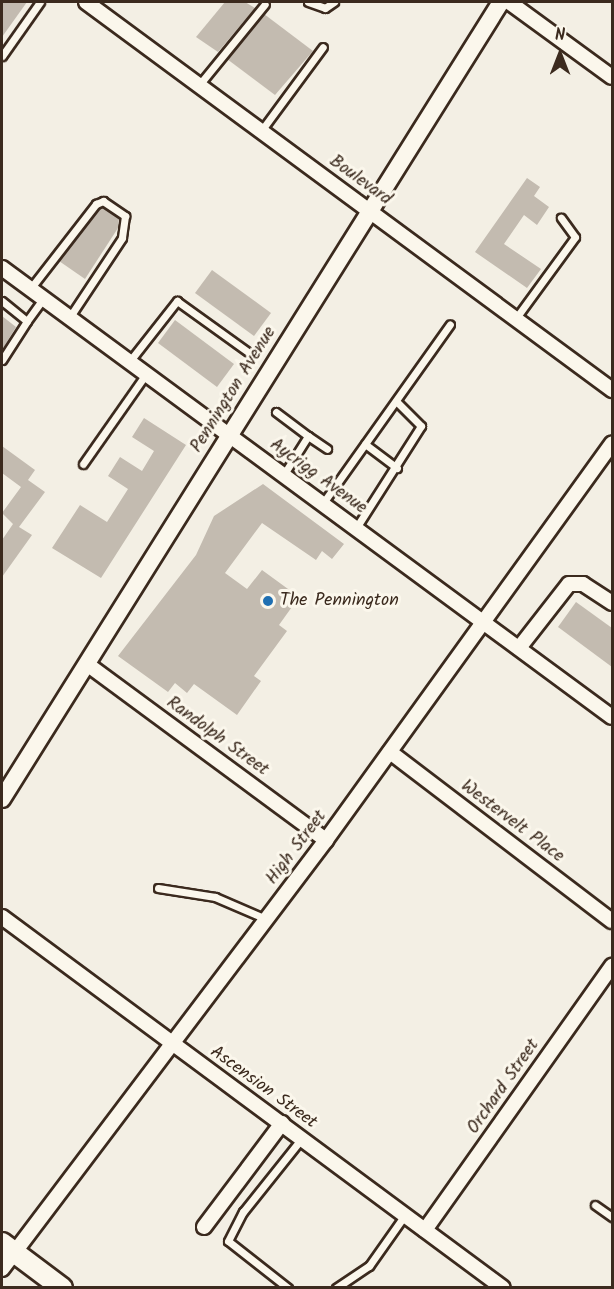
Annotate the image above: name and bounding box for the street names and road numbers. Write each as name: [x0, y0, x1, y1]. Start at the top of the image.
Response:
street label: Boulevard: [325, 151, 395, 211]
street label: Pennington Avenue: [187, 323, 281, 457]
street label: Aycrigg Avenue: [265, 434, 371, 520]
street label: Randolph Street: [162, 693, 272, 781]
street label: Westervelt Place: [456, 776, 568, 868]
street label: High Street: [262, 807, 332, 889]
street label: Orchard Street: [463, 1035, 545, 1139]
street label: Ascension Street: [205, 1042, 321, 1134]

